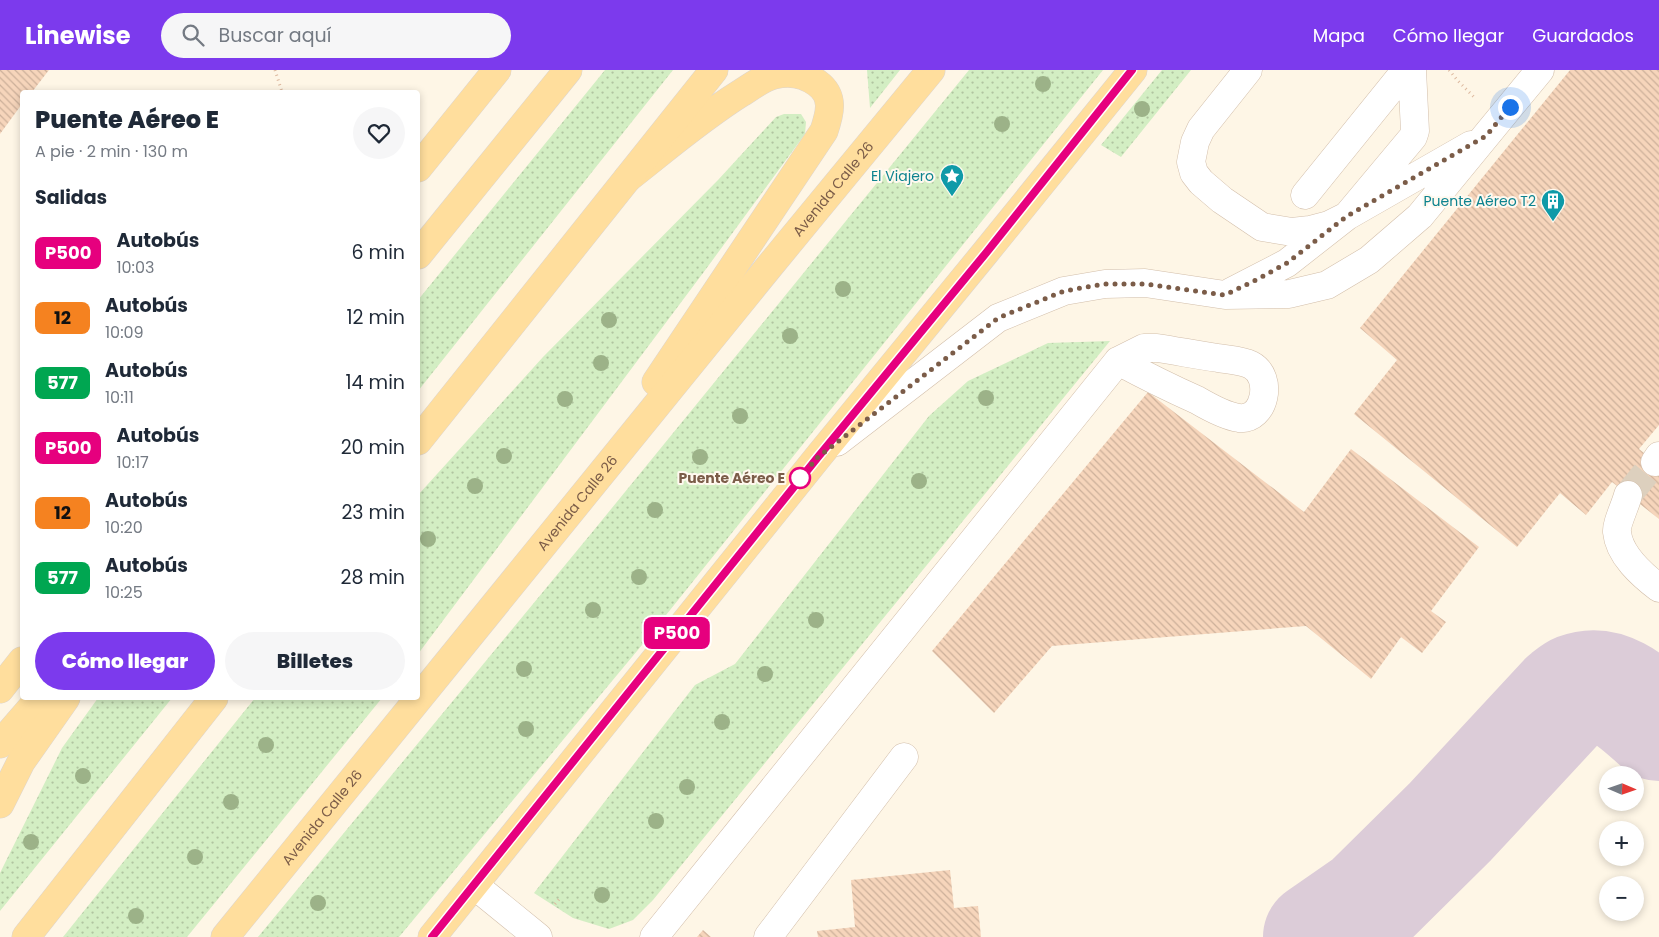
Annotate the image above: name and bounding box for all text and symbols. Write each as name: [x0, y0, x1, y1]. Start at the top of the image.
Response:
search box: [161, 13, 511, 58]
text: Linewise: [25, 19, 131, 52]
icon: search: [179, 21, 207, 49]
text: Buscar aquí: [219, 22, 331, 49]
text: Mapa: [1313, 23, 1365, 48]
text: Cómo llegar: [1393, 23, 1504, 48]
text: Guardados: [1532, 23, 1634, 48]
your location: [1498, 95, 1523, 120]
text: Puente Aéreo E: [35, 103, 219, 136]
button: heart: [353, 107, 405, 159]
street label: Avenida Calle 26: [788, 137, 878, 241]
text: A pie · 2 min · 130 m: [35, 140, 188, 163]
place icon: El Viajero: [939, 163, 965, 197]
place label: El Viajero: [871, 166, 934, 186]
text: Salidas: [35, 184, 107, 211]
building icon: Puente Aéreo T2: [1540, 188, 1566, 222]
place label: Puente Aéreo T2: [1423, 191, 1536, 211]
text: Autobús: [116, 227, 199, 254]
text: 6 min: [351, 239, 405, 266]
text: P500: [45, 240, 91, 265]
text: 10:03: [116, 256, 154, 279]
text: Autobús: [105, 292, 188, 319]
text: 12 min: [347, 304, 405, 331]
text: 12: [54, 305, 71, 330]
text: 10:09: [105, 321, 144, 344]
text: Autobús: [105, 357, 188, 384]
text: 14 min: [345, 369, 405, 396]
text: 577: [47, 370, 78, 395]
text: 10:11: [105, 386, 134, 409]
text: Autobús: [116, 422, 199, 449]
text: 20 min: [341, 434, 405, 461]
text: P500: [45, 435, 91, 460]
text: 10:17: [116, 451, 149, 474]
street label: Avenida Calle 26: [532, 451, 622, 555]
marker: Puente Aéreo E: [789, 467, 811, 489]
place label: Puente Aéreo E: [678, 468, 785, 488]
text: Autobús: [105, 487, 188, 514]
text: 23 min: [341, 499, 405, 526]
text: 12: [54, 500, 71, 525]
text: 10:20: [105, 516, 143, 539]
text: Autobús: [105, 552, 188, 579]
text: 28 min: [341, 564, 405, 591]
text: 577: [47, 565, 78, 590]
text: 10:25: [105, 581, 143, 604]
line badge: P500: [642, 617, 712, 649]
text: P500: [654, 620, 700, 645]
button: Cómo llegar: [35, 632, 215, 690]
button: Billetes: [225, 632, 405, 690]
street label: Avenida Calle 26: [277, 765, 367, 869]
north arrow: [1599, 766, 1644, 811]
map controls: [1599, 766, 1644, 921]
button: +: [1599, 821, 1644, 866]
button: −: [1599, 876, 1644, 921]

